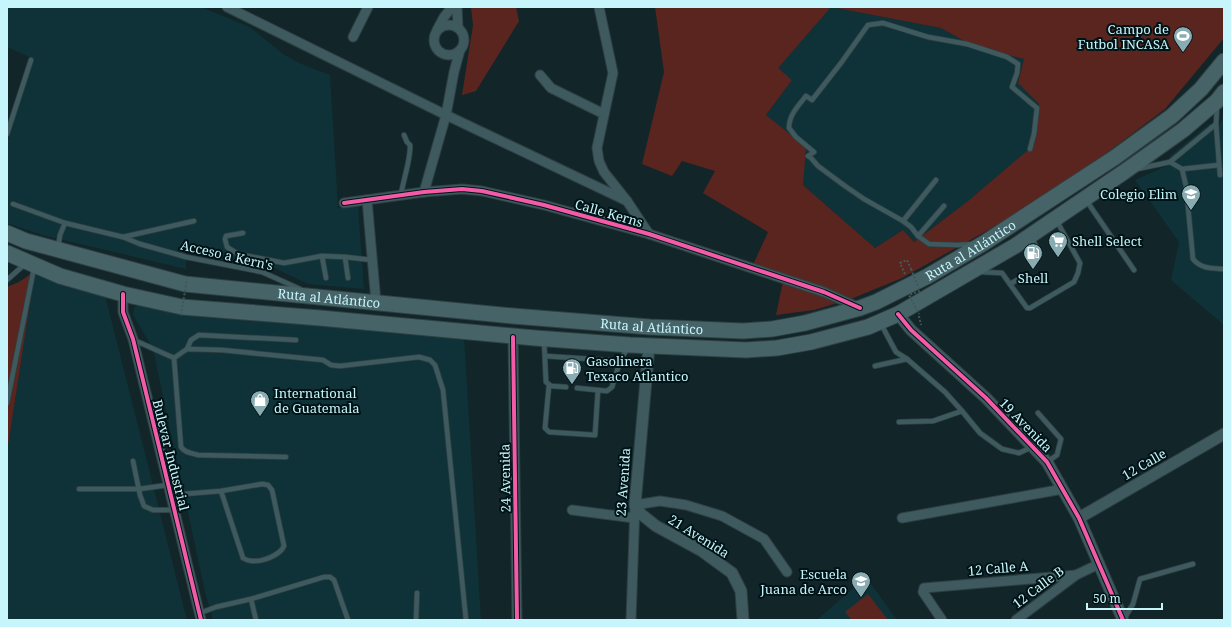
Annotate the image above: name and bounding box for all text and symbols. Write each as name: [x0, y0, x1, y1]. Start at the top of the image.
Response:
place label: Campo de Futbol INCASA: [1078, 20, 1170, 53]
sports icon: Campo de Futbol INCASA: [1172, 25, 1194, 53]
school or university icon: Colegio Elim: [1180, 183, 1202, 211]
place label: Colegio Elim: [1100, 185, 1177, 203]
street label: Calle Kerns: [573, 195, 645, 231]
street label: Ruta al Atlántico: [922, 216, 1019, 285]
supermarket icon: Shell Select: [1047, 230, 1069, 258]
place label: Shell Select: [1072, 232, 1142, 250]
street label: Acceso a Kern's: [179, 236, 275, 274]
fuel station icon: Shell: [1022, 242, 1044, 270]
place label: Shell: [1018, 269, 1048, 287]
street label: Ruta al Atlántico: [277, 284, 381, 312]
street label: Ruta al Atlántico: [600, 314, 704, 338]
place label: Gasolinera Texaco Atlantico: [586, 352, 689, 385]
fuel station icon: Gasolinera Texaco Atlantico: [561, 357, 583, 385]
place label: International de Guatemala: [274, 384, 360, 417]
shop icon: International de Guatemala: [249, 389, 271, 417]
street label: 19 Avenida: [996, 394, 1056, 456]
street label: Bulevar Industrial: [149, 398, 193, 512]
street label: 24 Avenida: [495, 444, 515, 512]
street label: 12 Calle: [1119, 444, 1169, 484]
street label: 23 Avenida: [612, 447, 634, 517]
street label: 21 Avenida: [665, 510, 733, 562]
street label: 12 Calle A: [967, 556, 1030, 580]
street label: 12 Calle B: [1009, 562, 1067, 612]
place label: Escuela Juana de Arco: [759, 565, 847, 598]
school or university icon: Escuela Juana de Arco: [850, 570, 872, 598]
scale bar: [1087, 585, 1162, 611]
text: 50 m: [1093, 590, 1121, 607]

